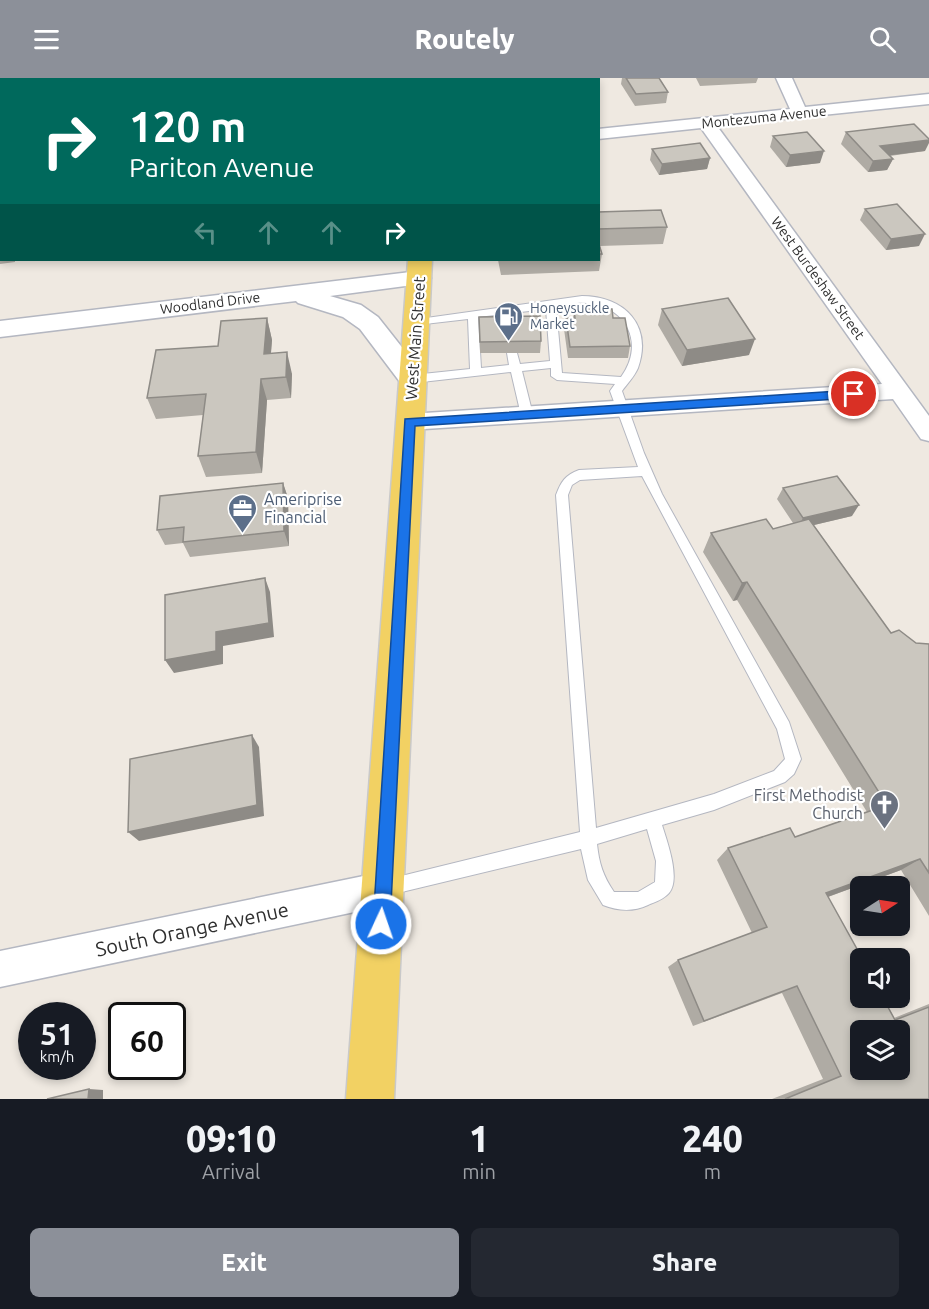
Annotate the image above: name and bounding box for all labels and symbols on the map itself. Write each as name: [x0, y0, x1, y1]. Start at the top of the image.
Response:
street label: Montezuma Avenue: [701, 102, 827, 132]
street label: West Burdeshaw Street: [768, 214, 868, 343]
street label: West Main Street: [402, 275, 428, 400]
street label: Woodland Drive: [159, 289, 261, 317]
fuel station icon: Honeysuckle Market: [493, 300, 525, 342]
place label: Honeysuckle Market: [530, 300, 609, 332]
pin: [828, 368, 879, 419]
place label: Ameriprise Financial: [264, 490, 342, 526]
office icon: Ameriprise Financial: [227, 492, 259, 534]
place label: First Methodist Church: [754, 786, 864, 822]
church icon: First Methodist Church: [868, 788, 900, 830]
north arrow: [850, 876, 910, 936]
position arrow: [349, 892, 413, 956]
street label: South Orange Avenue: [93, 897, 291, 961]
speed limit sign: 60: [108, 1002, 186, 1080]

